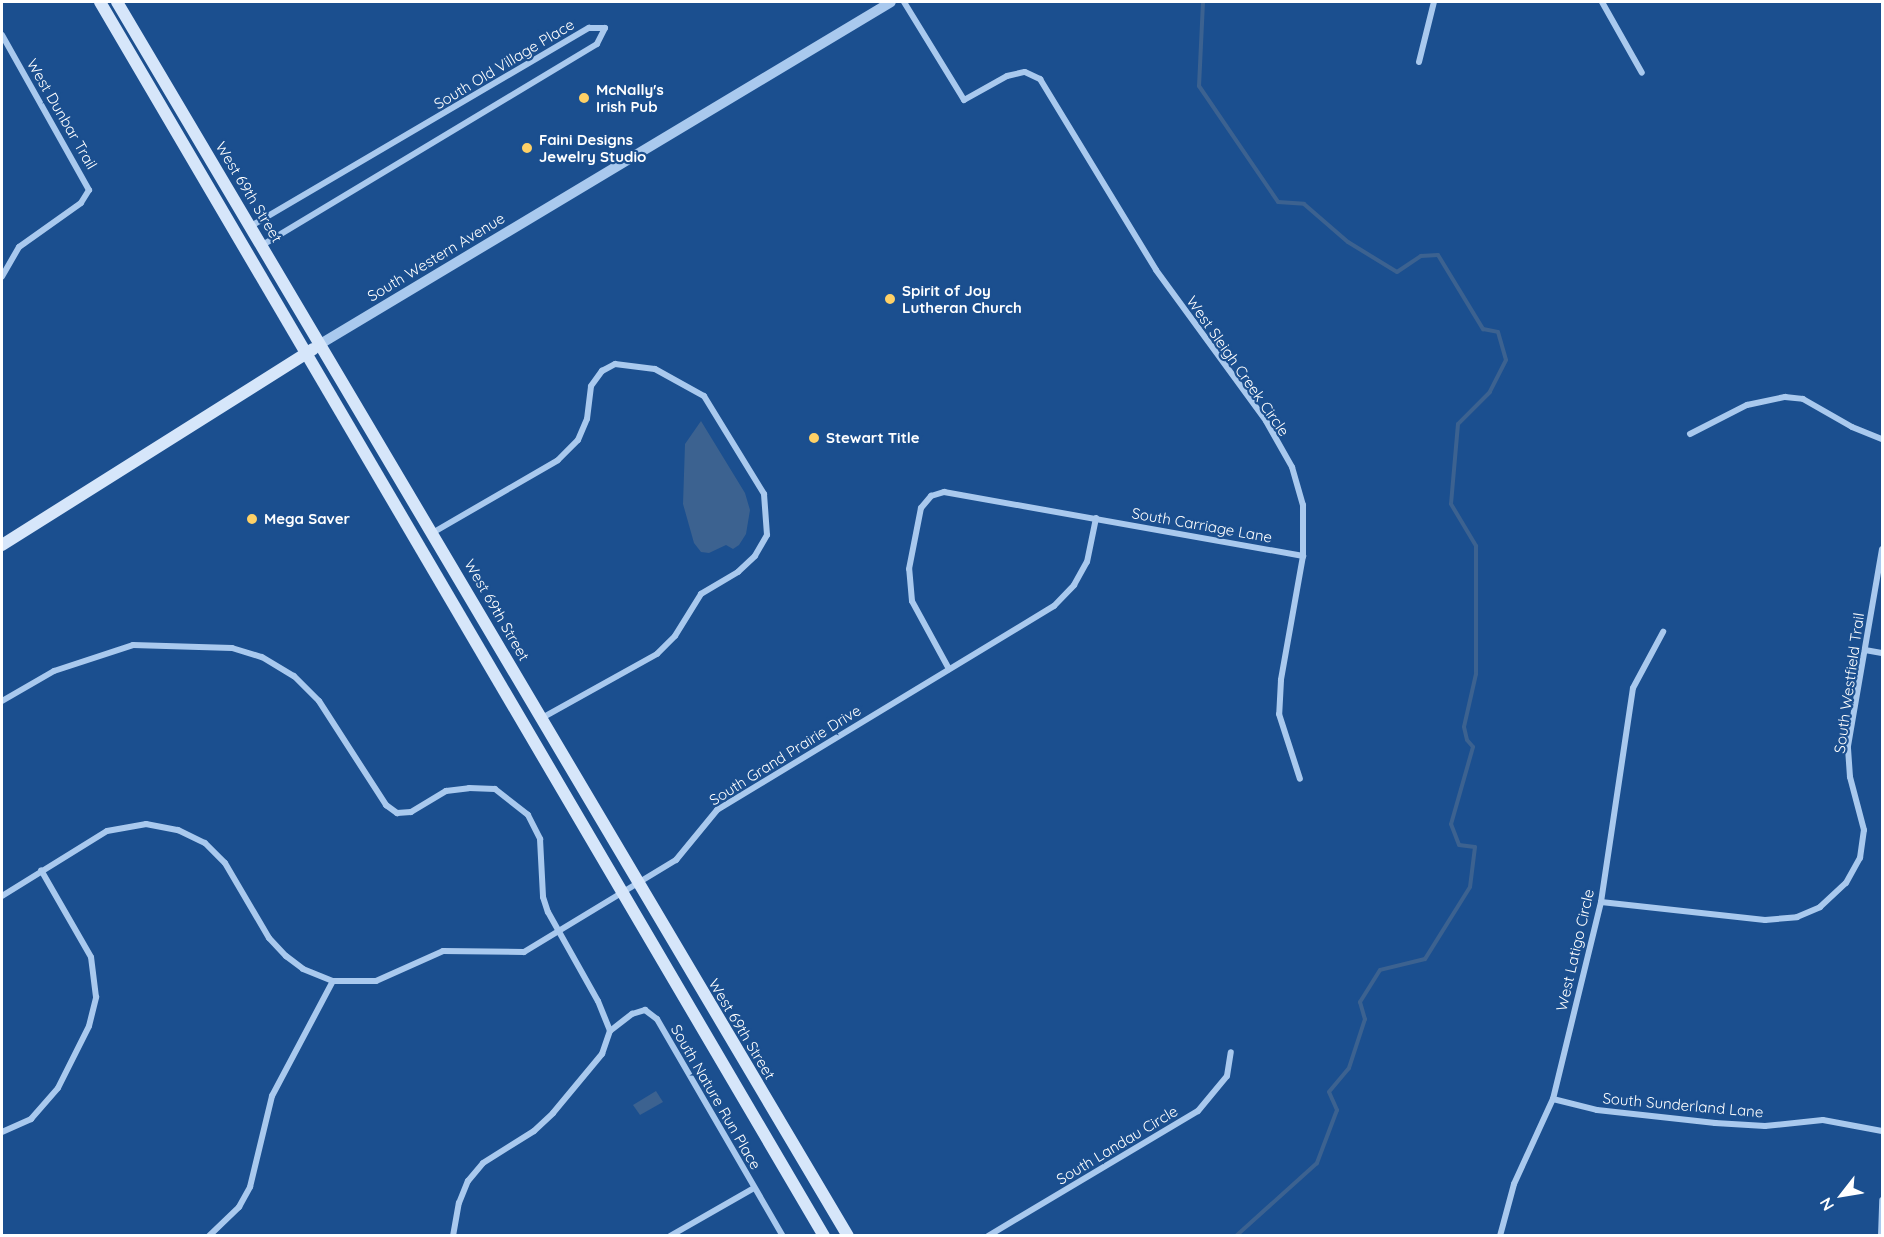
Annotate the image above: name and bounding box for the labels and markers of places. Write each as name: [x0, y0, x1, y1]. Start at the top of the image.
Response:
place label: McNally's Irish Pub: [596, 80, 664, 115]
marker: McNally's Irish Pub: [577, 91, 591, 105]
place label: Faini Designs Jewelry Studio: [539, 130, 646, 165]
marker: Faini Designs Jewelry Studio: [520, 141, 534, 155]
place label: Spirit of Joy Lutheran Church: [902, 281, 1022, 316]
marker: Spirit of Joy Lutheran Church: [883, 292, 897, 306]
place label: Stewart Title: [826, 429, 920, 447]
marker: Stewart Title: [807, 431, 821, 445]
place label: Mega Saver: [264, 510, 350, 528]
marker: Mega Saver: [245, 512, 259, 526]

